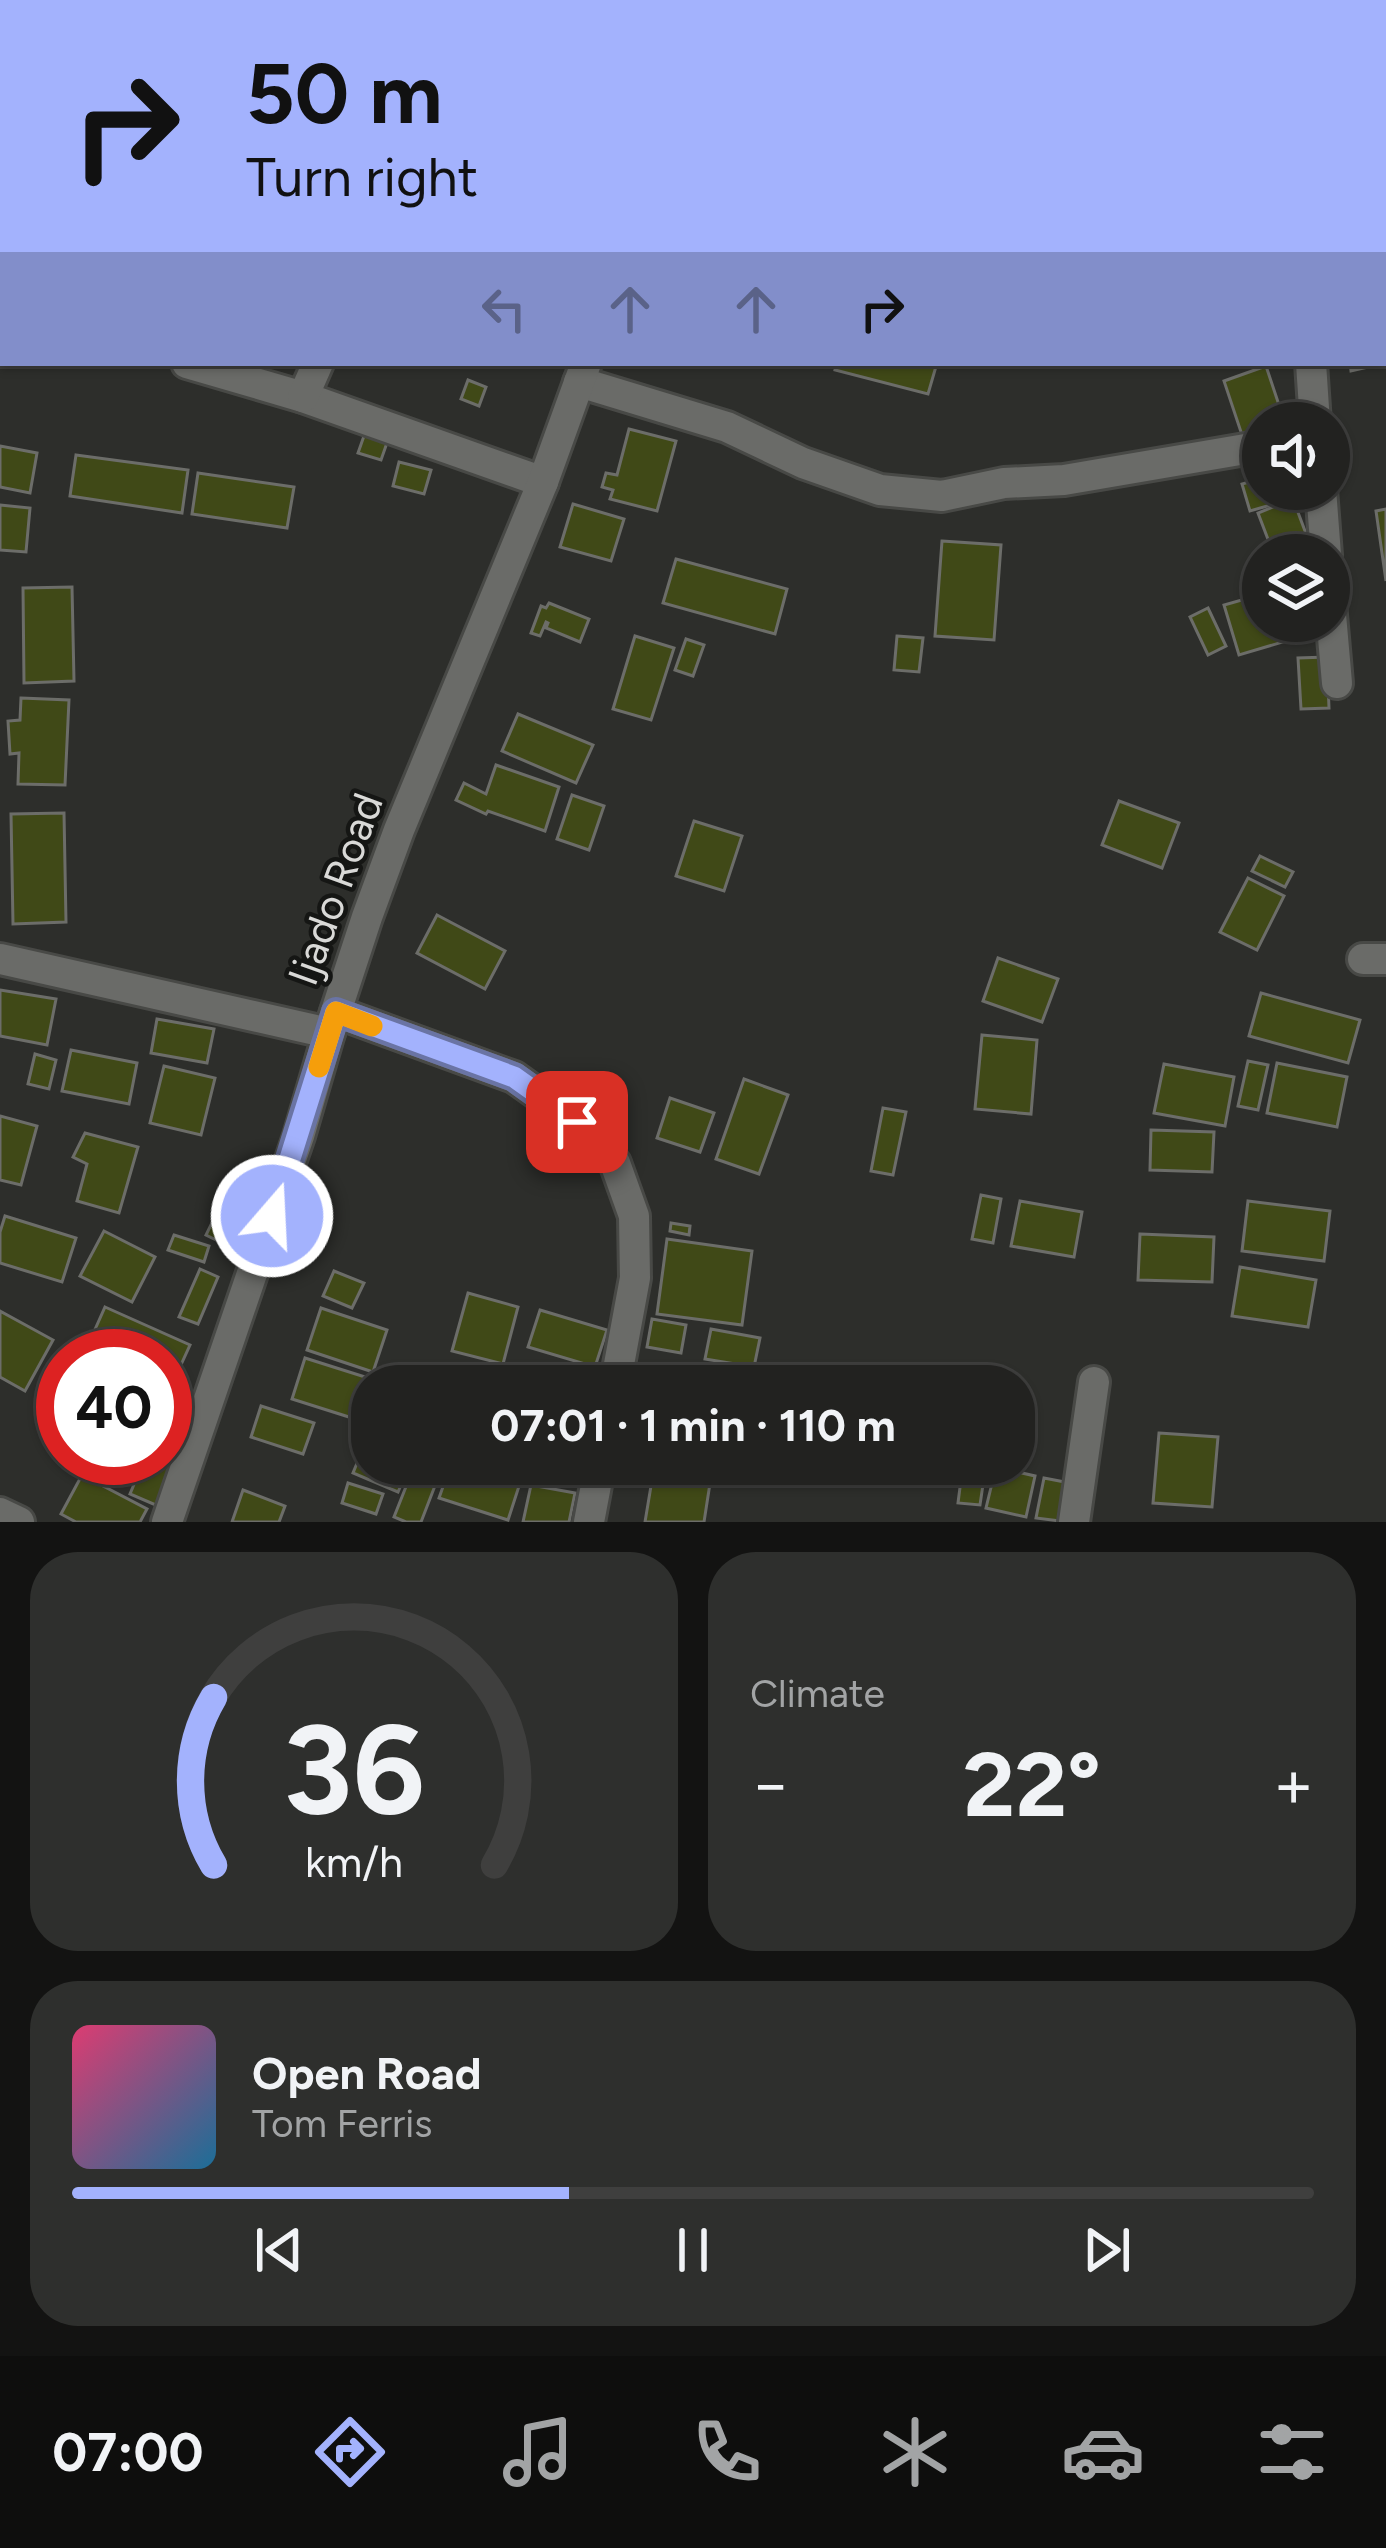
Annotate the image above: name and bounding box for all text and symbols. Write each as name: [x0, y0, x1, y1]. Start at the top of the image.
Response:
text: 50 m: [246, 43, 442, 144]
icon: right: [48, 48, 204, 204]
text: Turn right: [246, 145, 478, 210]
icon: left: [471, 276, 537, 342]
icon: ahead: [597, 276, 663, 342]
icon: ahead: [723, 276, 789, 342]
icon: right: [849, 276, 915, 342]
map controls: [1242, 402, 1350, 642]
button: sound: [1242, 402, 1350, 510]
button: layers: [1242, 534, 1350, 642]
street label: Ijado Road: [277, 786, 394, 992]
pin: [526, 1071, 628, 1173]
icon: arrive: [544, 1089, 610, 1155]
position arrow: [209, 1153, 335, 1279]
speed limit sign: 40: [36, 1329, 192, 1485]
text: 07:01 · 1 min · 110 m: [490, 1398, 896, 1452]
text: Climate: [750, 1670, 885, 1717]
text: 36: [283, 1695, 425, 1845]
text: 22°: [963, 1730, 1101, 1839]
text: −: [750, 1744, 791, 1824]
text: +: [1273, 1744, 1314, 1824]
text: km/h: [305, 1835, 403, 1887]
text: Open Road: [252, 2046, 482, 2100]
text: Tom Ferris: [252, 2100, 432, 2147]
icon: previous: [246, 2217, 312, 2283]
icon: pause: [660, 2217, 726, 2283]
icon: next: [1074, 2217, 1140, 2283]
icon: directions: [308, 2410, 392, 2494]
icon: music: [496, 2410, 580, 2494]
icon: phone: [685, 2410, 769, 2494]
icon: climate: [873, 2410, 957, 2494]
icon: car: [1061, 2410, 1145, 2494]
icon: filters: [1250, 2410, 1334, 2494]
text: 07:00: [52, 2420, 203, 2485]

